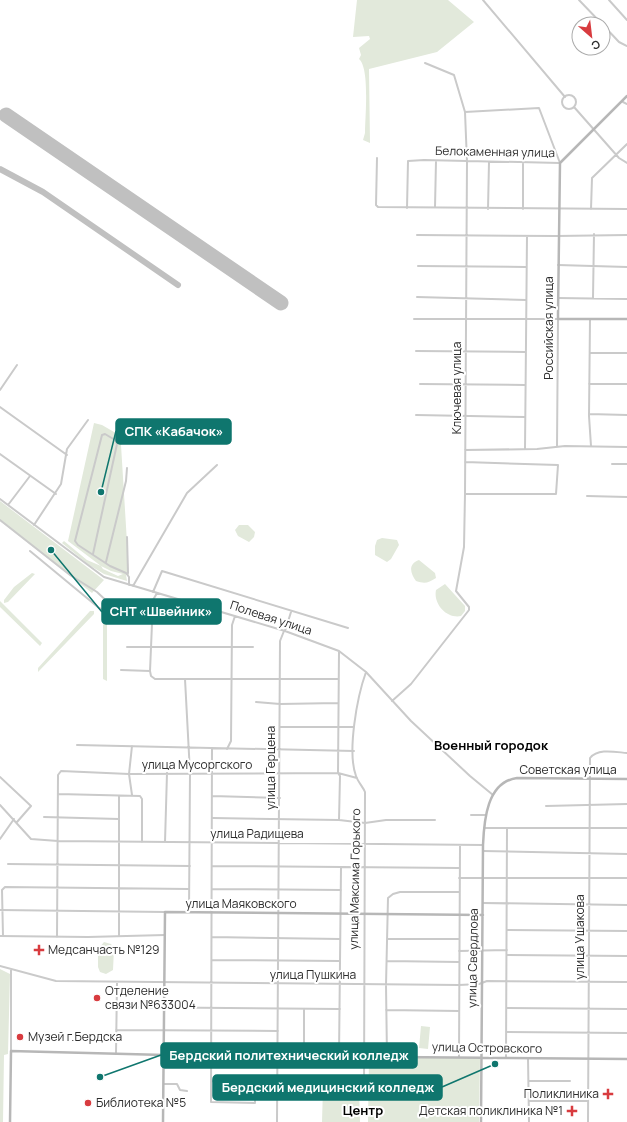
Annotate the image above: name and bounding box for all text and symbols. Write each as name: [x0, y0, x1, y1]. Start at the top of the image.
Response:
north arrow: [571, 16, 611, 56]
text: С: [589, 37, 603, 54]
street label: Белокаменная улица: [435, 142, 555, 161]
street label: Российская улица: [540, 276, 557, 380]
street label: Ключевая улица: [448, 342, 465, 434]
callout: СПК «Кабачок»: [116, 419, 231, 444]
text: СПК «Кабачок»: [125, 422, 223, 440]
street label: Полевая улица: [228, 596, 314, 639]
callout: СНТ «Швейник»: [102, 599, 221, 624]
text: СНТ «Швейник»: [110, 602, 212, 620]
street label: улица Герцена: [262, 726, 279, 810]
district label: Военный городок: [434, 736, 549, 754]
street label: улица Мусоргского: [142, 756, 252, 773]
street label: Советская улица: [519, 761, 617, 778]
street label: улица Максима Горького: [345, 808, 364, 950]
street label: улица Радищева: [210, 825, 304, 842]
street label: улица Ушакова: [571, 894, 588, 980]
street label: улица Маяковского: [185, 895, 297, 912]
street label: улица Свердлова: [463, 908, 482, 1008]
place label: Медсанчасть №129: [48, 941, 159, 958]
marker: Медсанчасть №129: [33, 944, 45, 956]
street label: улица Пушкина: [270, 966, 356, 983]
place label: Отделение связи №633004: [105, 982, 196, 1013]
marker: Отделение связи №633004: [92, 993, 102, 1003]
place label: Музей г.Бердска: [28, 1028, 122, 1045]
marker: Музей г.Бердска: [15, 1032, 25, 1042]
street label: улица Островского: [432, 1038, 542, 1057]
callout: Бердский политехнический колледж: [161, 1043, 417, 1068]
text: Бердский политехнический колледж: [169, 1046, 409, 1064]
callout: Бердский медицинский колледж: [213, 1075, 442, 1100]
text: Бердский медицинский колледж: [222, 1078, 434, 1096]
place label: Поликлиника: [524, 1085, 599, 1102]
marker: Поликлиника: [602, 1088, 614, 1100]
place label: Библиотека №5: [96, 1094, 186, 1111]
marker: Библиотека №5: [83, 1098, 93, 1108]
district label: Центр: [343, 1101, 383, 1119]
place label: Детская поликлиника №1: [419, 1102, 563, 1119]
marker: Детская поликлиника №1: [566, 1105, 578, 1117]

